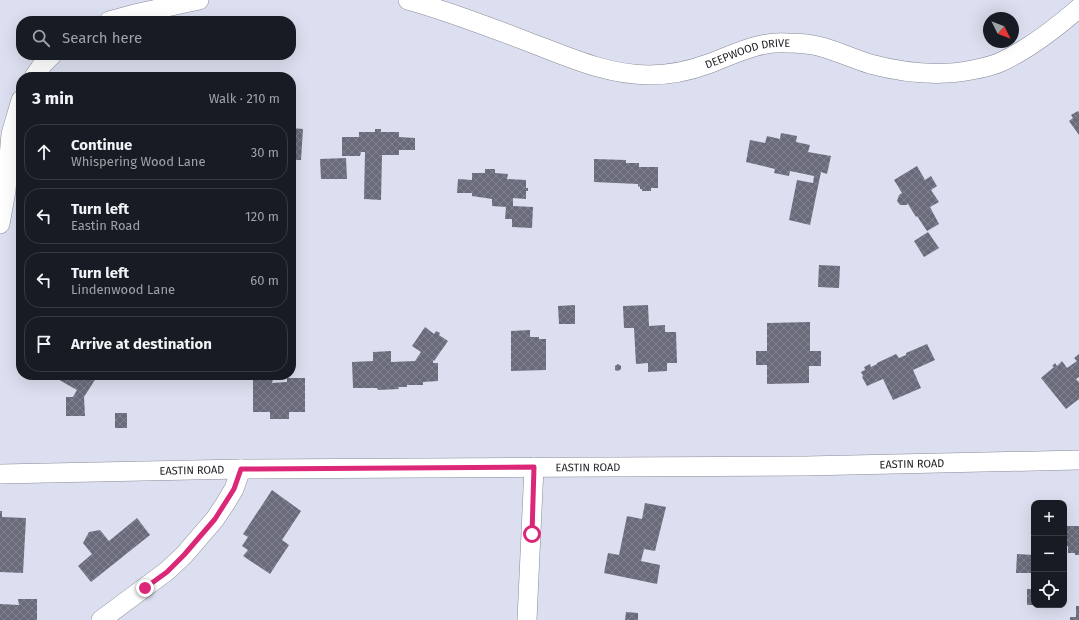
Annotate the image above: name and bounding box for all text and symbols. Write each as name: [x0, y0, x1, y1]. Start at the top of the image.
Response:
north arrow: [983, 12, 1019, 48]
search box: [16, 16, 296, 60]
icon: search: [30, 27, 52, 49]
text: Search here: [62, 29, 142, 47]
street label: DEEPWOOD DRIVE: [703, 37, 790, 72]
text: 3 min: [32, 88, 74, 109]
text: Walk · 210 m: [209, 91, 280, 106]
text: Continue: [71, 136, 132, 154]
icon: ahead: [33, 141, 55, 163]
text: 30 m: [251, 145, 279, 160]
text: Whispering Wood Lane: [71, 154, 206, 169]
text: Turn left: [71, 200, 129, 218]
icon: left: [33, 205, 55, 227]
text: 120 m: [245, 209, 279, 224]
text: Eastin Road: [71, 218, 140, 233]
text: Turn left: [71, 264, 129, 282]
icon: left: [33, 269, 55, 291]
text: 60 m: [250, 273, 279, 288]
text: Lindenwood Lane: [71, 282, 175, 297]
icon: arrive: [33, 333, 55, 355]
text: Arrive at destination: [71, 335, 212, 353]
street label: EASTIN ROAD: [879, 457, 944, 471]
street label: EASTIN ROAD: [555, 461, 620, 474]
street label: EASTIN ROAD: [159, 463, 225, 478]
map controls: [1031, 500, 1067, 608]
button: +: [1031, 500, 1067, 536]
route start: [523, 525, 541, 543]
button: −: [1031, 536, 1067, 572]
button: locate: [1031, 572, 1067, 608]
route end: [136, 579, 154, 597]

